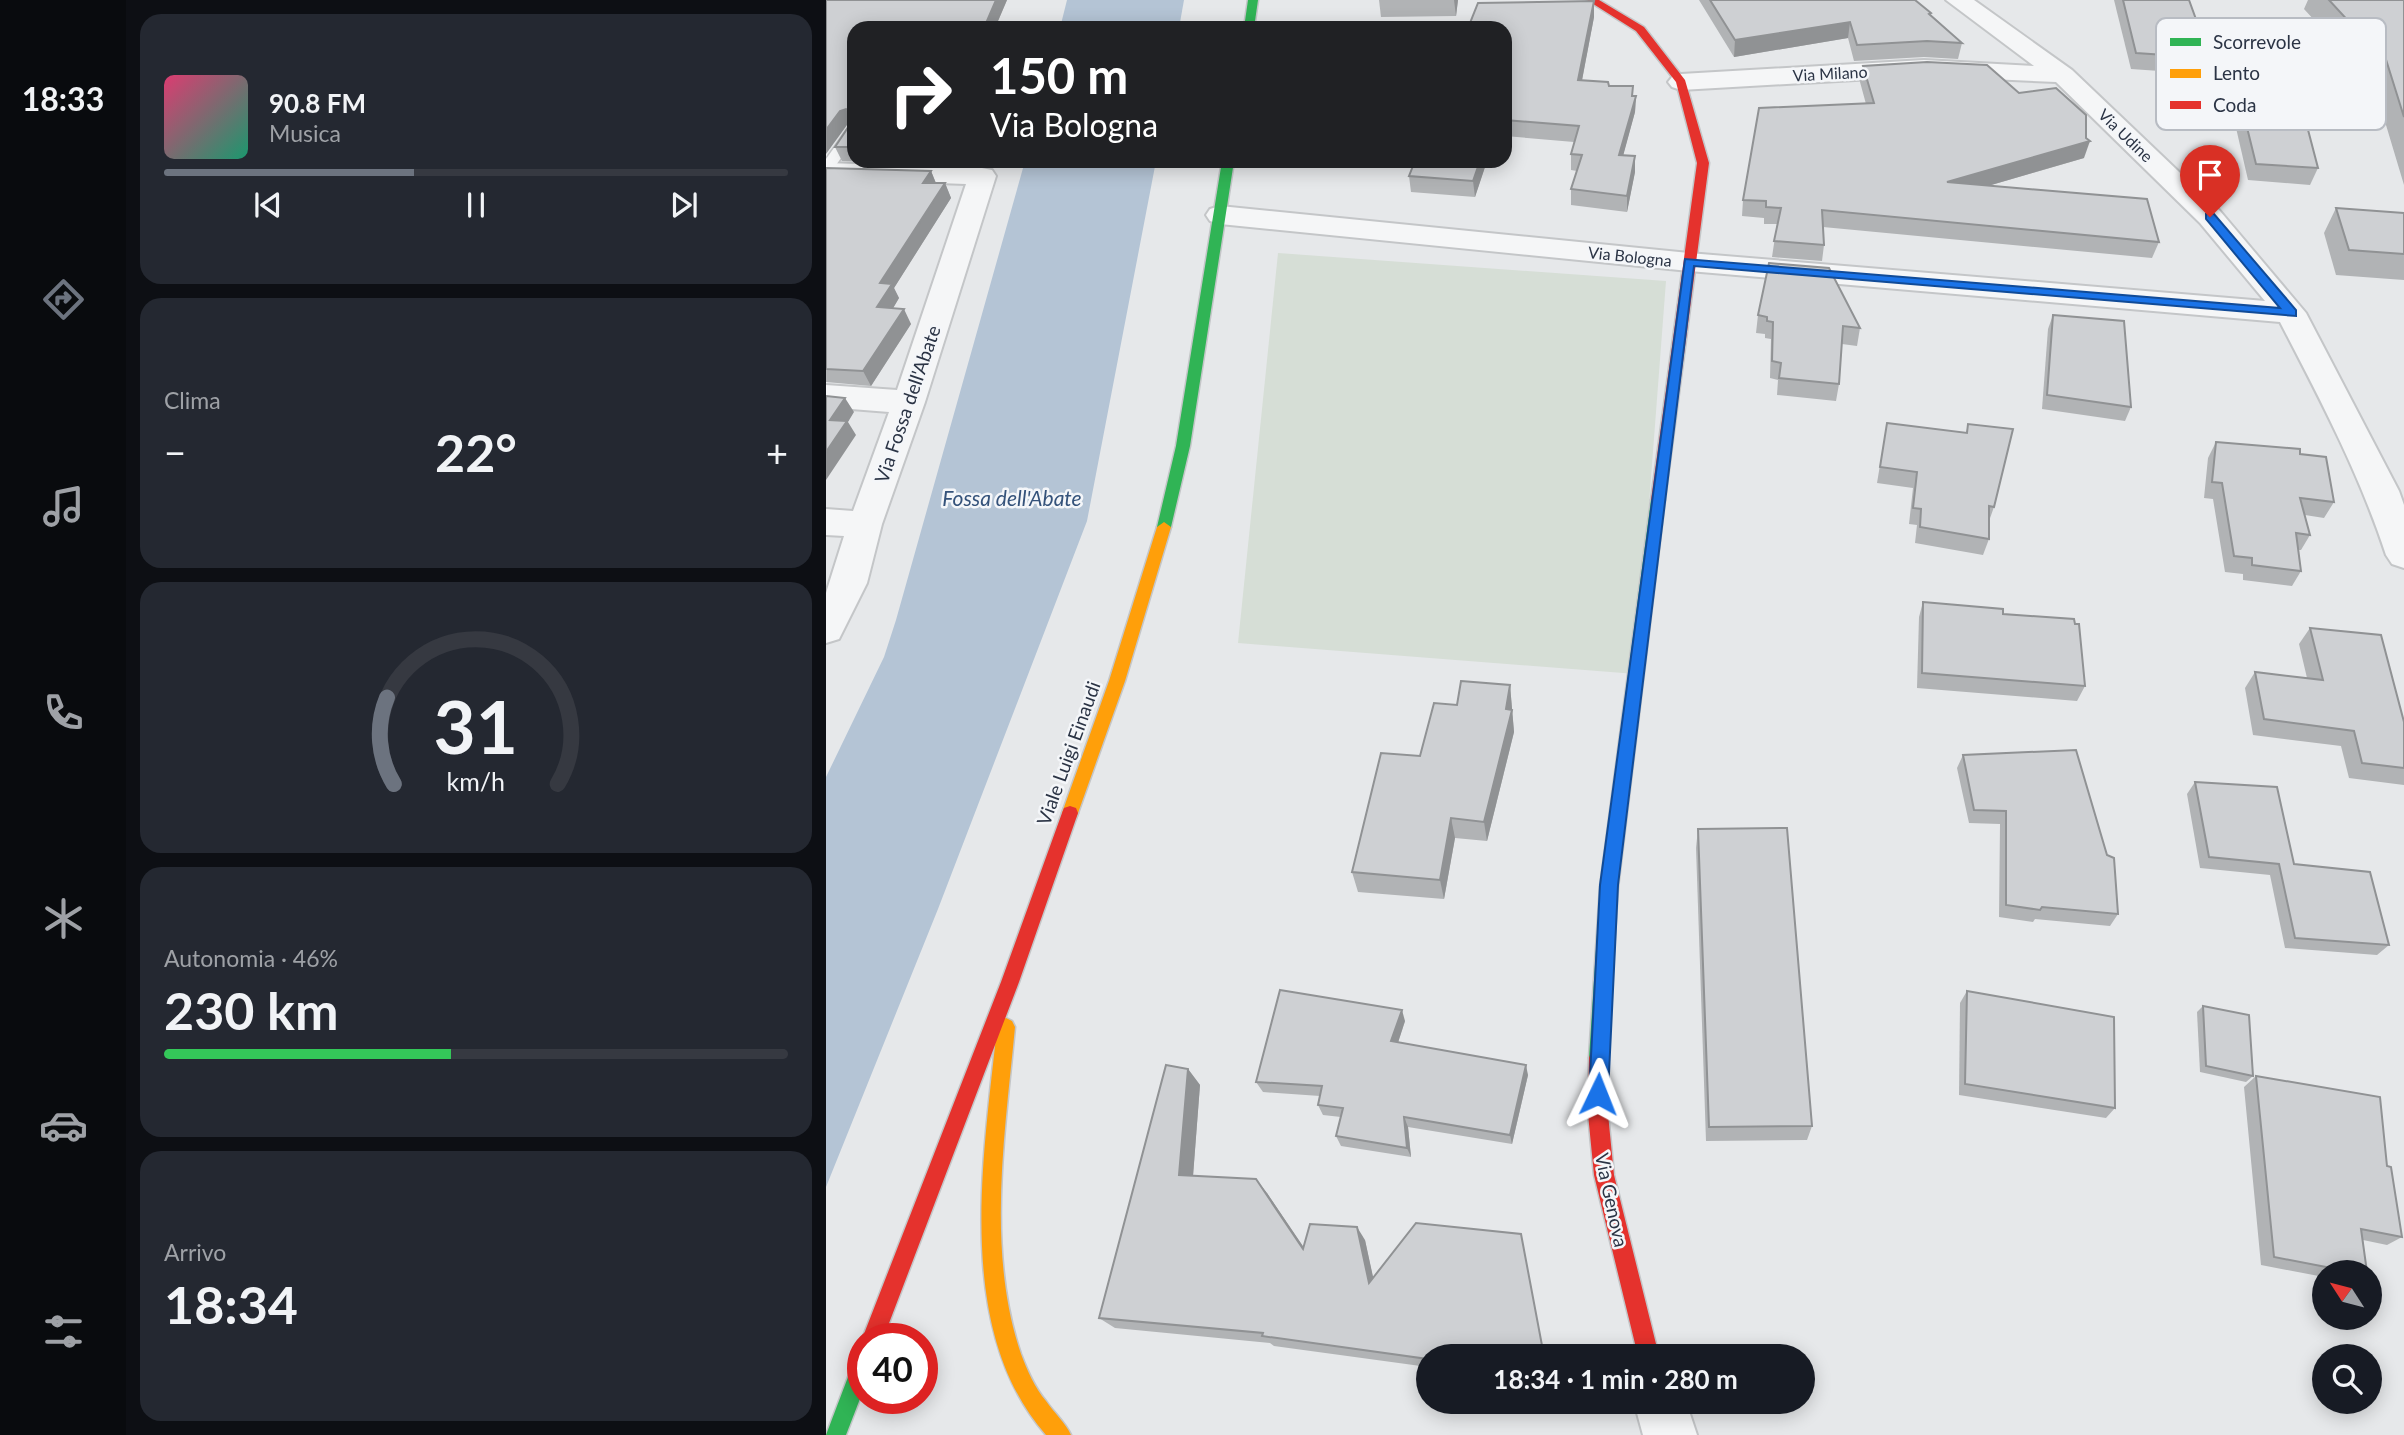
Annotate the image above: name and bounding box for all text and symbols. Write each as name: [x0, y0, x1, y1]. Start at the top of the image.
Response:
legend: [2156, 18, 2386, 130]
text: Scorrevole: [2213, 30, 2301, 53]
text: 150 m: [990, 46, 1128, 104]
icon: right: [875, 49, 966, 140]
text: Lento: [2213, 61, 2260, 84]
street label: Via Milano: [1792, 62, 1868, 84]
text: 18:33: [22, 79, 104, 118]
text: 90.8 FM: [269, 87, 366, 119]
text: Coda: [2213, 93, 2256, 116]
street label: Via Udine: [2095, 104, 2157, 166]
text: Via Bologna: [990, 105, 1158, 144]
text: Musica: [269, 119, 341, 147]
pin: [2180, 145, 2240, 217]
icon: arrive: [2191, 156, 2229, 194]
icon: previous: [249, 186, 287, 224]
icon: pause: [457, 186, 495, 224]
icon: next: [665, 186, 703, 224]
street label: Via Bologna: [1587, 242, 1673, 270]
icon: directions: [39, 275, 88, 324]
street label: Via Fossa dell'Abate: [869, 322, 945, 486]
text: Clima: [164, 386, 221, 414]
text: 22°: [435, 421, 517, 483]
text: −: [164, 429, 186, 475]
text: +: [766, 429, 788, 475]
icon: music: [39, 482, 88, 531]
water label: Fossa dell'Abate: [942, 485, 1082, 510]
street label: Viale Luigi Einaudi: [1031, 678, 1105, 828]
text: 31: [434, 682, 518, 770]
icon: phone: [39, 688, 88, 737]
text: km/h: [447, 765, 505, 795]
icon: climate: [39, 894, 88, 943]
text: Autonomia · 46%: [164, 944, 338, 972]
text: 230 km: [164, 979, 338, 1041]
position arrow: [1561, 1057, 1635, 1131]
icon: car: [39, 1101, 88, 1150]
street label: Via Genova: [1591, 1151, 1633, 1249]
text: Arrivo: [164, 1238, 226, 1266]
north arrow: [2312, 1260, 2382, 1330]
map controls: [2312, 1260, 2382, 1414]
text: 18:34: [164, 1273, 298, 1335]
icon: filters: [39, 1307, 88, 1356]
speed limit sign: 40: [847, 1323, 938, 1414]
button: search: [2312, 1344, 2382, 1414]
text: 18:34 · 1 min · 280 m: [1493, 1363, 1738, 1395]

